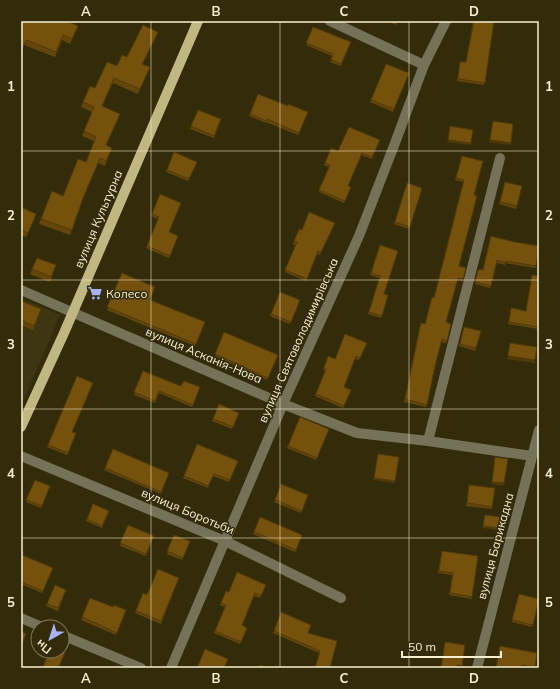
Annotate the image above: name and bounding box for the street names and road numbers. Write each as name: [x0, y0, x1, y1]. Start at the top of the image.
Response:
street label: вулиця Культурна: [71, 168, 125, 270]
street label: вулиця Святоволодимирівська: [255, 255, 341, 425]
street label: вулиця Асканія-Нова: [144, 324, 264, 386]
street label: вулиця Боротьби: [139, 485, 237, 537]
street label: вулиця Барикадна: [474, 491, 516, 601]

